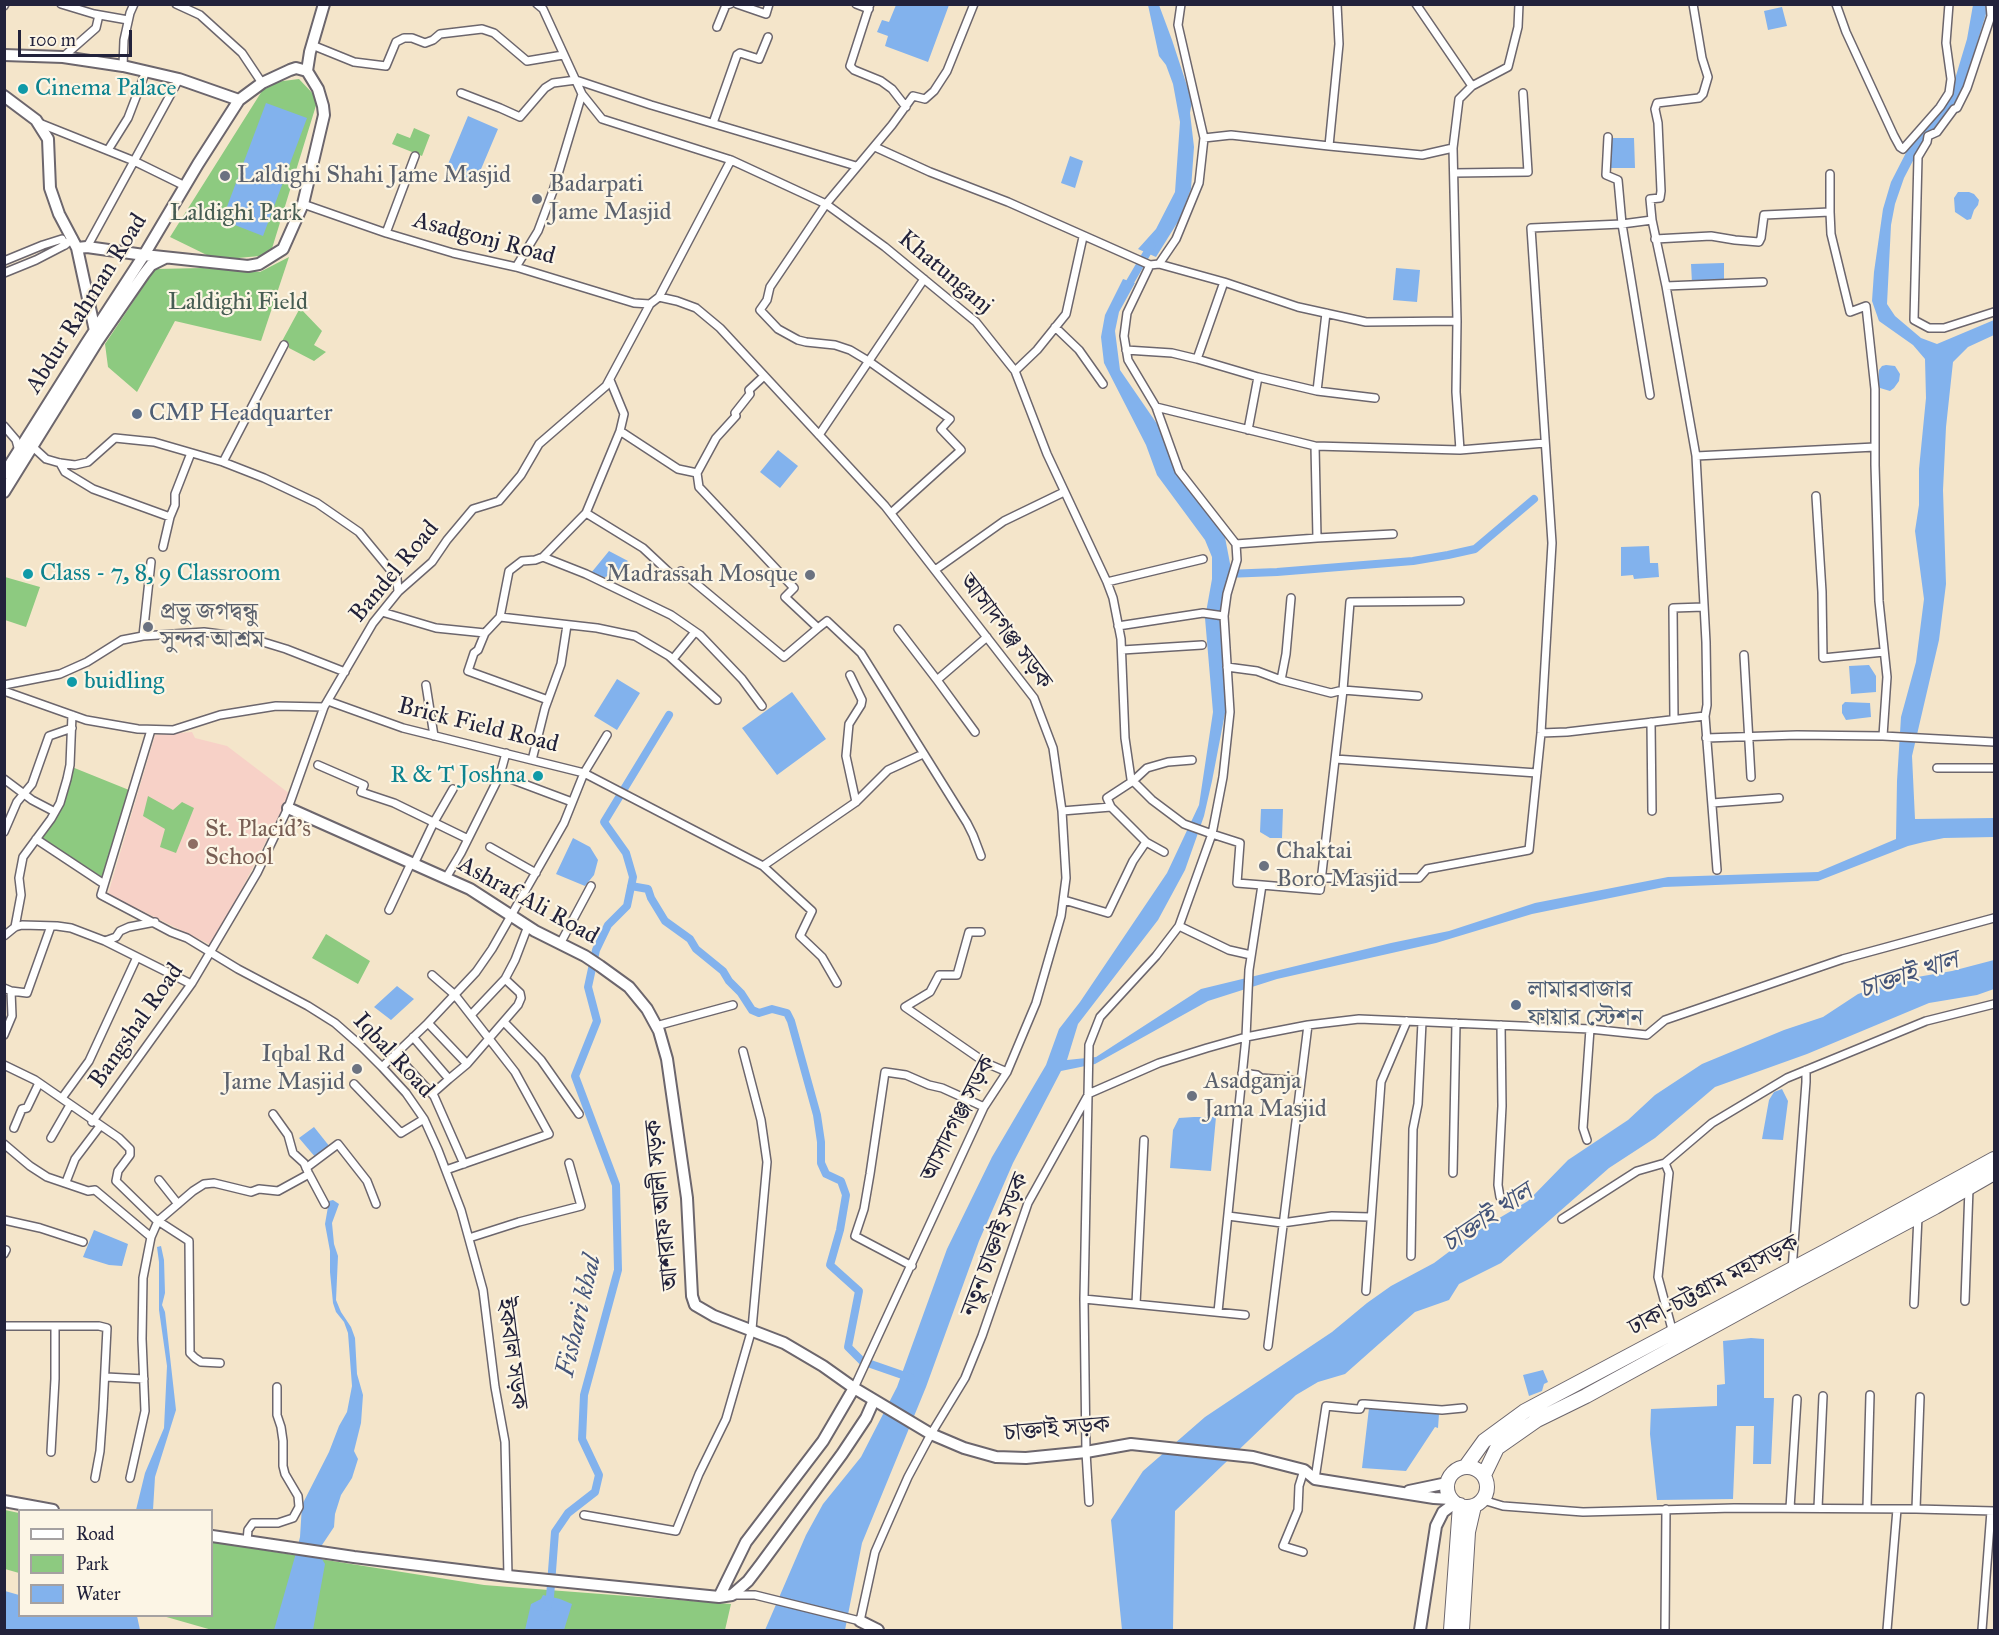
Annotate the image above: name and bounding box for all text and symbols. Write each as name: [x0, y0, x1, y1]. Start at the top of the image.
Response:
scale bar: [21, 18, 135, 56]
text: 100 m: [29, 29, 76, 51]
place label: Cinema Palace: [35, 75, 177, 103]
marker: Cinema Palace: [16, 82, 30, 96]
place label: Laldighi Shahi Jame Masjid: [237, 162, 511, 190]
marker: Laldighi Shahi Jame Masjid: [218, 169, 232, 183]
place label: Badarpati Jame Masjid: [549, 171, 672, 227]
marker: Badarpati Jame Masjid: [530, 192, 544, 206]
park label: Laldighi Park: [170, 200, 302, 228]
street label: Asadgonj Road: [410, 206, 558, 272]
street label: Abdur Rahman Road: [20, 209, 154, 399]
street label: Khatunganj: [892, 225, 998, 321]
park label: Laldighi Field: [168, 289, 308, 317]
place label: CMP Headquarter: [149, 400, 333, 428]
marker: CMP Headquarter: [130, 407, 144, 421]
street label: Bandel Road: [344, 515, 446, 629]
place label: Class - 7, 8, 9 Classroom: [40, 560, 281, 588]
place label: Madrassah Mosque: [606, 561, 798, 589]
marker: Class - 7, 8, 9 Classroom: [21, 567, 35, 581]
marker: Madrassah Mosque: [803, 568, 817, 582]
street label: আসাদগঞ্জ সড়ক: [952, 569, 1058, 695]
place label: প্রভু জগদ্বন্ধু সুন্দর আশ্রম: [160, 599, 264, 655]
marker: প্রভু জগদ্বন্ধু সুন্দর আশ্রম: [141, 620, 155, 634]
place label: buidling: [84, 668, 164, 696]
marker: buidling: [65, 675, 79, 689]
street label: Brick Field Road: [395, 692, 561, 760]
place label: R & T Joshna: [390, 762, 526, 790]
marker: R & T Joshna: [531, 769, 545, 783]
place label: St. Placid's School: [205, 816, 311, 872]
marker: St. Placid's School: [186, 837, 200, 851]
place label: Chaktai Boro Masjid: [1276, 838, 1398, 894]
street label: Ashraf Ali Road: [453, 851, 603, 951]
marker: Chaktai Boro Masjid: [1257, 859, 1271, 873]
water label: চাক্তাই খাল: [1856, 945, 1962, 1007]
street label: Bangshal Road: [84, 958, 190, 1094]
place label: লামারবাজার ফায়ার স্টেশন: [1528, 977, 1643, 1033]
marker: লামারবাজার ফায়ার স্টেশন: [1509, 998, 1523, 1012]
street label: Iqbal Road: [346, 1007, 440, 1105]
place label: Iqbal Rd Jame Masjid: [222, 1041, 345, 1097]
street label: আসাদগঞ্জ সড়ক: [915, 1051, 1003, 1187]
marker: Iqbal Rd Jame Masjid: [350, 1062, 364, 1076]
place label: Asadganja Jama Masjid: [1204, 1068, 1327, 1124]
marker: Asadganja Jama Masjid: [1185, 1089, 1199, 1103]
street label: আশরাফ আলী সড়ক: [640, 1118, 686, 1292]
street label: নতুন চাক্তাই সড়ক: [955, 1169, 1037, 1321]
water label: চাক্তাই খাল: [1437, 1178, 1539, 1260]
street label: ঢাকা-চট্টগ্রাম মহাসড়ক: [1624, 1229, 1804, 1343]
water label: Fishari khal: [551, 1252, 609, 1380]
street label: ইকবাল সড়ক: [489, 1297, 533, 1411]
street label: চাক্তাই সড়ক: [1003, 1411, 1111, 1449]
legend: [18, 1509, 213, 1617]
text: Road: [76, 1523, 114, 1545]
text: Park: [76, 1553, 109, 1575]
text: Water: [76, 1583, 120, 1605]

